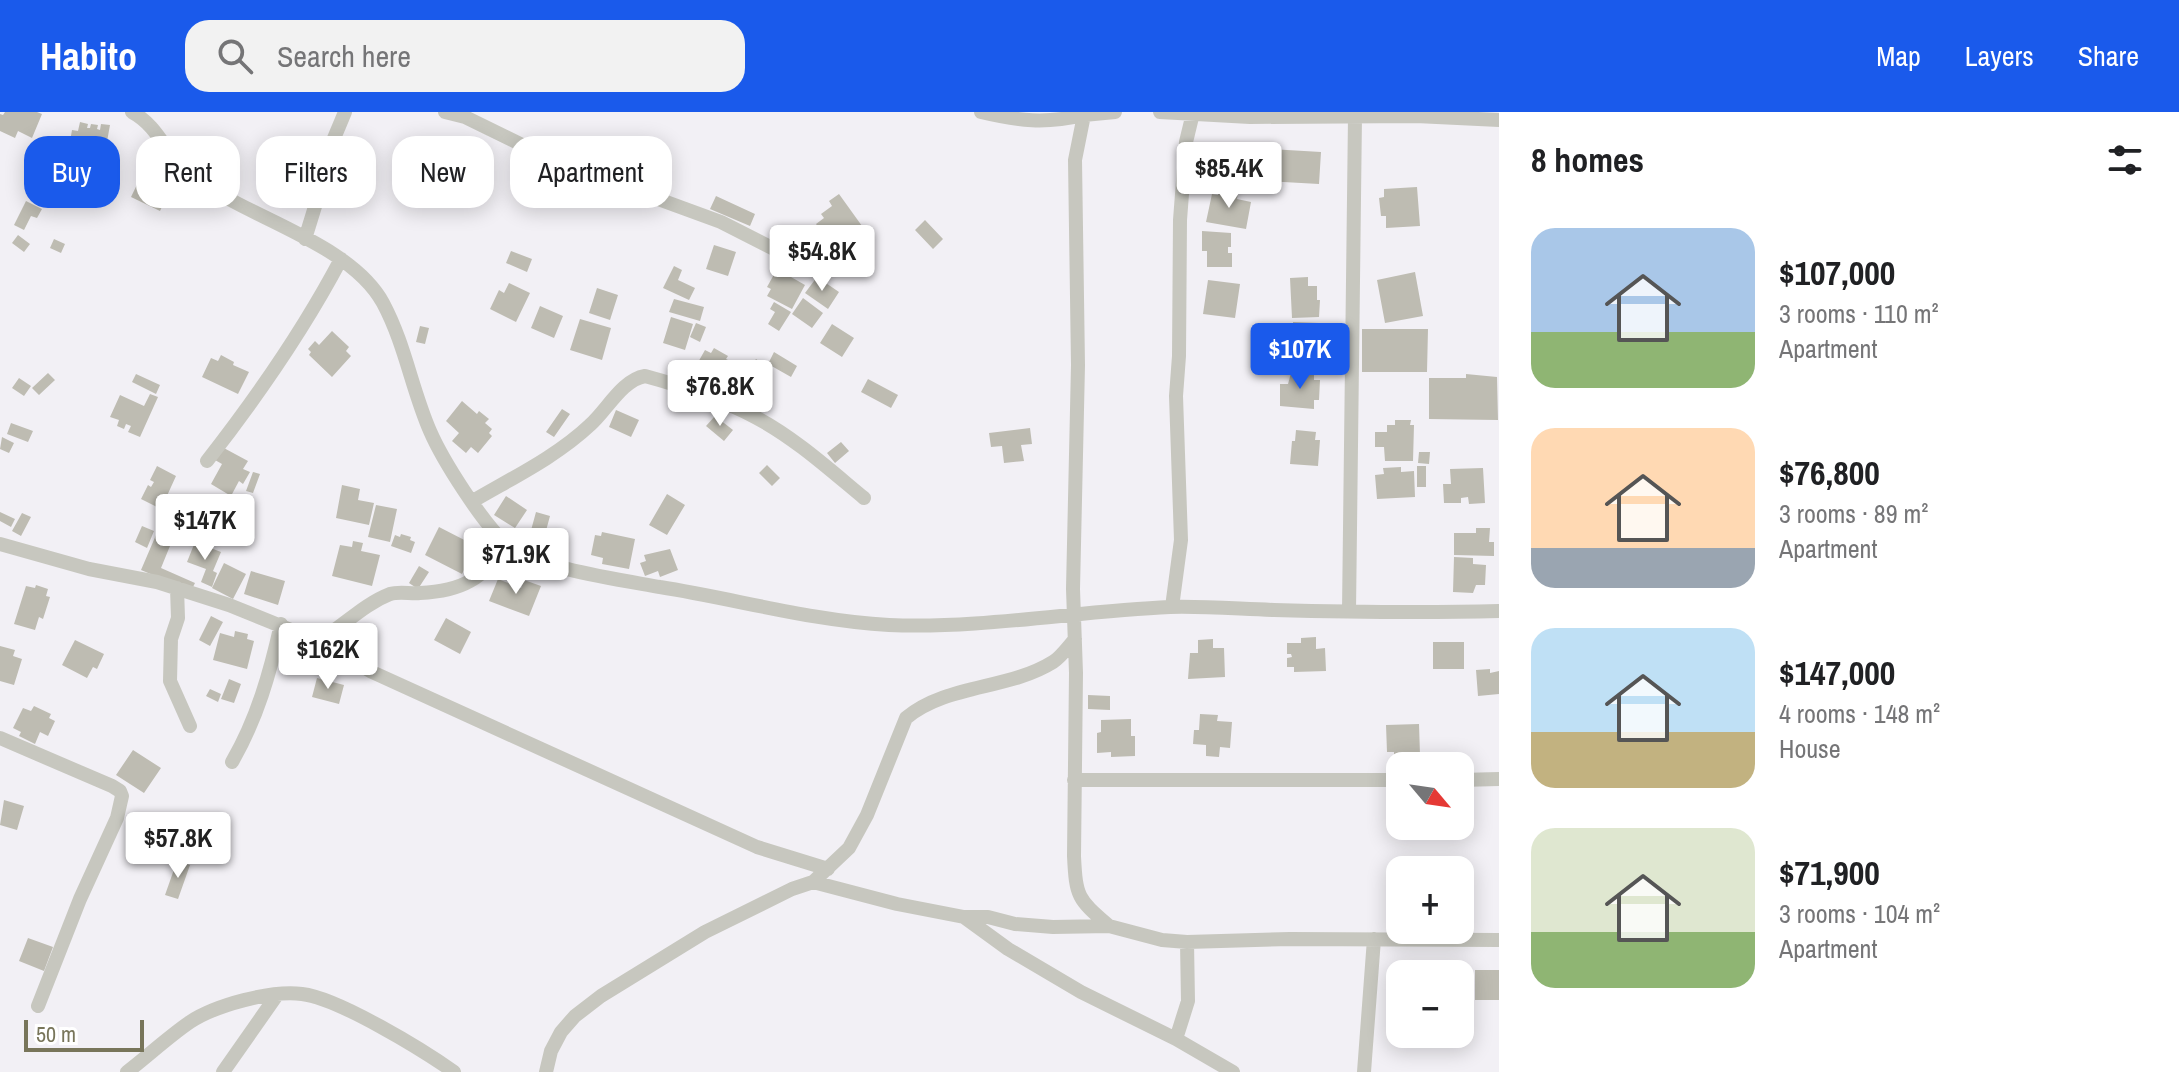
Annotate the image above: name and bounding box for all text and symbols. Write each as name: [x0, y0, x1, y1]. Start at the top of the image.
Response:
search box: [185, 20, 745, 92]
text: Habito: [40, 31, 137, 82]
icon: search: [213, 34, 257, 78]
text: Search here: [277, 36, 411, 76]
text: Map: [1876, 37, 1921, 75]
text: Layers: [1965, 37, 2034, 75]
text: Share: [2078, 37, 2139, 75]
chip: Buy: [24, 136, 120, 208]
chip: Rent: [136, 136, 240, 208]
chip: Filters: [256, 136, 376, 208]
chip: New: [392, 136, 494, 208]
chip: Apartment: [510, 136, 672, 208]
text: 8 homes: [1531, 137, 1644, 183]
icon: filters: [2103, 138, 2147, 182]
pin: $85.4K: [1164, 142, 1294, 210]
text: $85.4K: [1195, 150, 1263, 185]
pin: $54.8K: [757, 225, 887, 293]
text: $54.8K: [788, 233, 856, 268]
text: $107,000: [1779, 250, 1895, 296]
icon: home: [1595, 260, 1691, 356]
text: 3 rooms · 110 m²: [1779, 296, 1939, 331]
pin: $107K: [1244, 323, 1356, 391]
text: $107K: [1269, 331, 1331, 366]
text: Apartment: [1779, 331, 1877, 366]
pin: $76.8K: [655, 360, 785, 428]
text: $76.8K: [686, 368, 754, 403]
text: $76,800: [1779, 450, 1880, 496]
icon: home: [1595, 460, 1691, 556]
pin: $147K: [149, 494, 261, 562]
text: 3 rooms · 89 m²: [1779, 496, 1928, 531]
text: $147K: [174, 502, 236, 537]
pin: $71.9K: [451, 528, 581, 596]
text: Apartment: [1779, 531, 1877, 566]
text: $71.9K: [482, 536, 550, 571]
pin: $162K: [272, 623, 384, 691]
text: $162K: [297, 631, 359, 666]
text: $147,000: [1779, 650, 1895, 696]
icon: home: [1595, 660, 1691, 756]
text: 4 rooms · 148 m²: [1779, 696, 1940, 731]
text: House: [1779, 731, 1841, 766]
north arrow: [1386, 752, 1474, 840]
map controls: [1386, 752, 1474, 1048]
pin: $57.8K: [113, 812, 243, 880]
text: $57.8K: [144, 820, 212, 855]
text: $71,900: [1779, 850, 1880, 896]
button: +: [1386, 856, 1474, 944]
icon: home: [1595, 860, 1691, 956]
text: 3 rooms · 104 m²: [1779, 896, 1940, 931]
text: Apartment: [1779, 931, 1877, 966]
button: −: [1386, 960, 1474, 1048]
scale bar: [24, 1016, 144, 1052]
text: 50 m: [36, 1019, 76, 1049]

